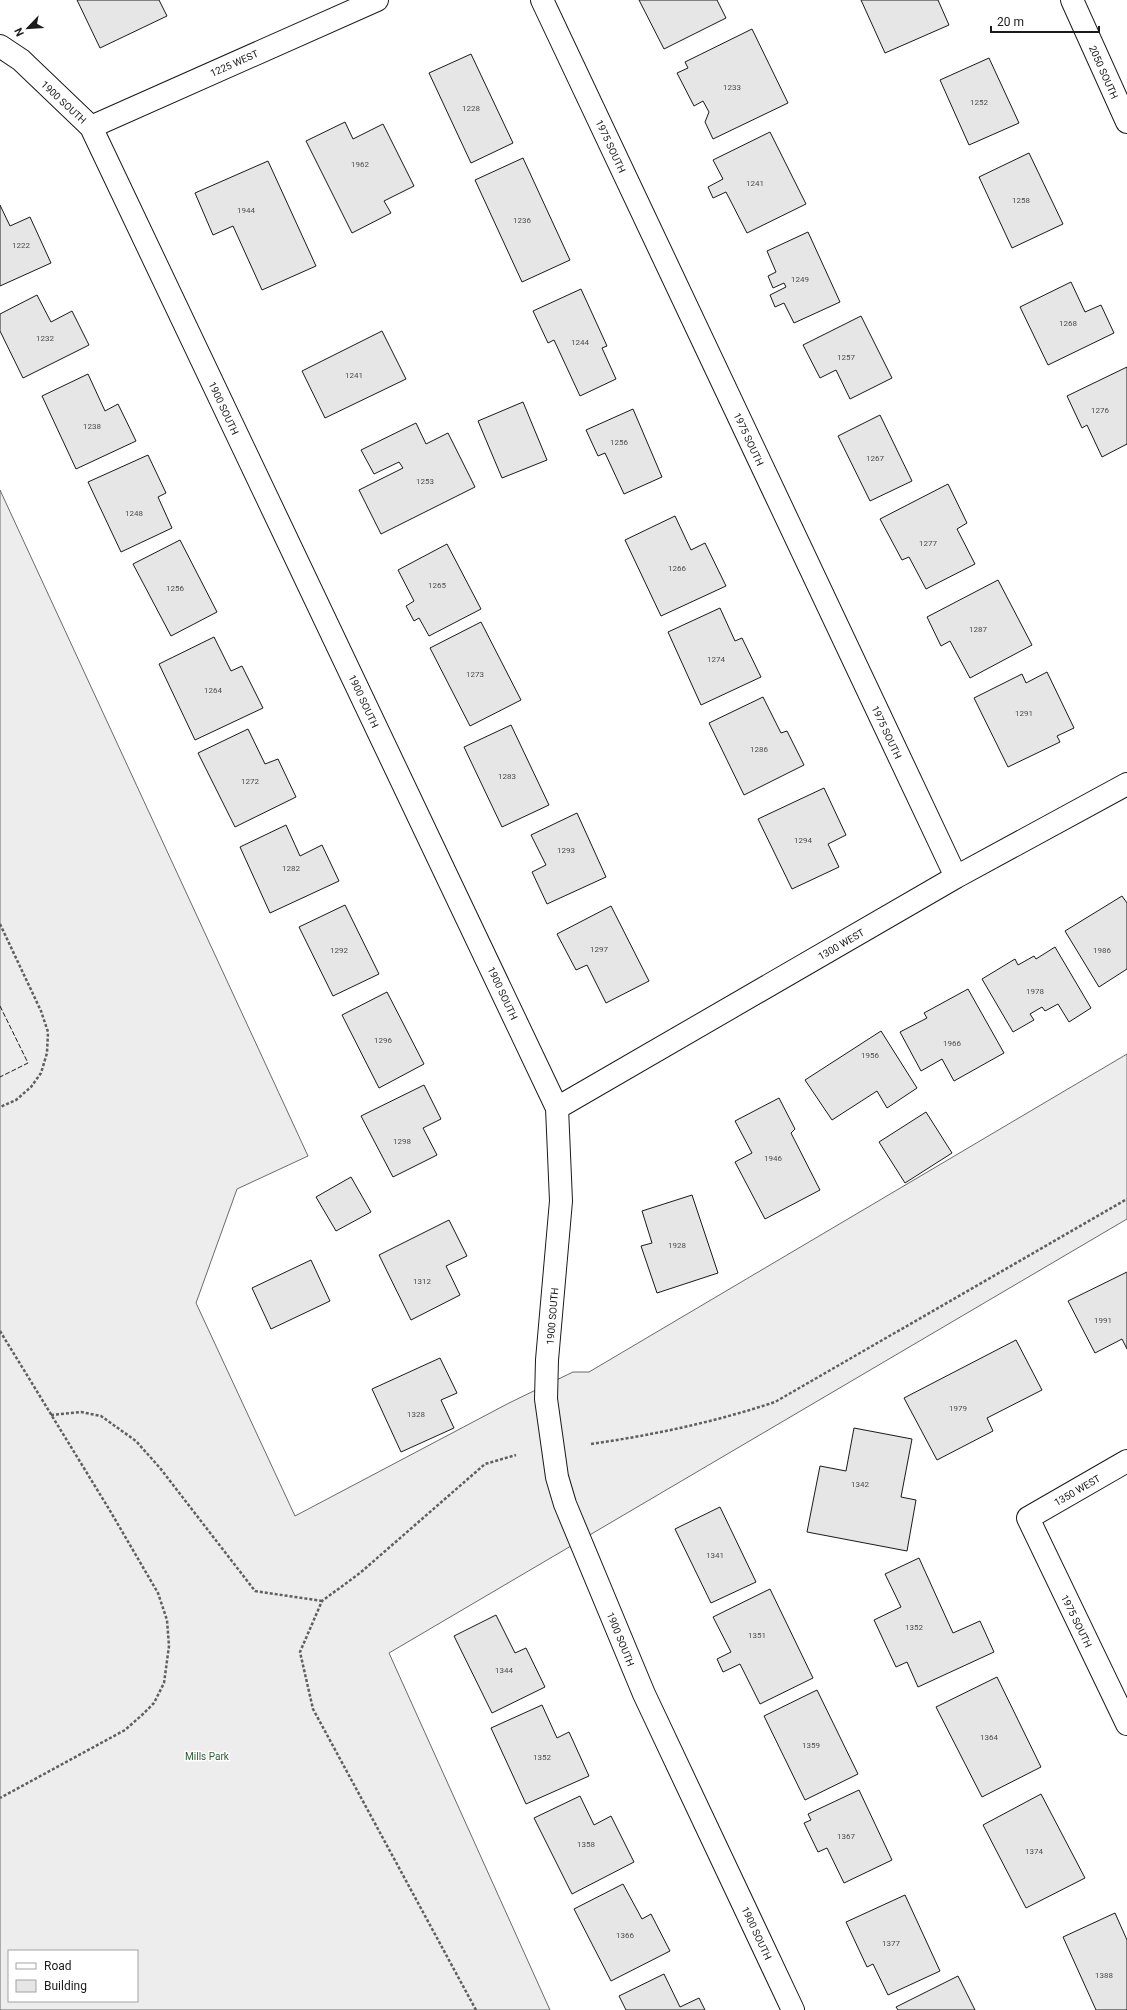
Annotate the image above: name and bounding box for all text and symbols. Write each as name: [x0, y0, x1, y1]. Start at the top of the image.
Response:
north arrow: [8, 8, 48, 48]
scale bar: [991, 8, 1099, 34]
text: 20 m: [997, 15, 1024, 29]
text: N: [12, 26, 27, 38]
street label: 2050 SOUTH: [1087, 44, 1120, 101]
street label: 1225 WEST: [208, 48, 260, 79]
street label: 1900 SOUTH: [39, 79, 88, 126]
house number: 1233: [723, 83, 741, 92]
house number: 1252: [970, 98, 988, 107]
house number: 1228: [462, 104, 480, 113]
street label: 1975 SOUTH: [593, 118, 628, 175]
house number: 1962: [351, 160, 369, 169]
house number: 1241: [746, 179, 764, 188]
house number: 1258: [1012, 196, 1030, 205]
house number: 1944: [237, 206, 255, 215]
house number: 1236: [513, 216, 531, 225]
house number: 1222: [12, 241, 30, 250]
house number: 1249: [791, 275, 809, 284]
house number: 1268: [1059, 319, 1077, 328]
house number: 1232: [36, 334, 54, 343]
house number: 1244: [571, 338, 589, 347]
house number: 1257: [837, 353, 855, 362]
house number: 1241: [345, 371, 363, 380]
street label: 1900 SOUTH: [206, 380, 241, 437]
house number: 1276: [1091, 406, 1109, 415]
street label: 1975 SOUTH: [731, 411, 766, 468]
house number: 1238: [83, 422, 101, 431]
house number: 1256: [610, 438, 628, 447]
house number: 1267: [866, 454, 884, 463]
house number: 1253: [416, 477, 434, 486]
house number: 1248: [125, 509, 143, 518]
house number: 1277: [919, 539, 937, 548]
house number: 1266: [668, 564, 686, 573]
house number: 1265: [428, 581, 446, 590]
house number: 1256: [166, 584, 184, 593]
house number: 1287: [969, 625, 987, 634]
house number: 1274: [707, 655, 725, 664]
house number: 1273: [466, 670, 484, 679]
street label: 1900 SOUTH: [346, 673, 381, 730]
house number: 1264: [204, 686, 222, 695]
street label: 1975 SOUTH: [869, 704, 904, 761]
house number: 1291: [1015, 709, 1033, 718]
house number: 1286: [750, 745, 768, 754]
house number: 1283: [498, 772, 516, 781]
house number: 1272: [241, 777, 259, 786]
house number: 1294: [794, 836, 812, 845]
house number: 1293: [557, 846, 575, 855]
house number: 1282: [282, 864, 300, 873]
street label: 1300 WEST: [816, 927, 866, 962]
house number: 1297: [590, 945, 608, 954]
house number: 1292: [330, 946, 348, 955]
house number: 1986: [1093, 946, 1111, 955]
street label: 1900 SOUTH: [485, 965, 520, 1022]
house number: 1978: [1026, 987, 1044, 996]
house number: 1296: [374, 1036, 392, 1045]
house number: 1966: [943, 1039, 961, 1048]
house number: 1956: [861, 1051, 879, 1060]
house number: 1298: [393, 1137, 411, 1146]
house number: 1946: [764, 1154, 782, 1163]
house number: 1928: [668, 1241, 686, 1250]
house number: 1312: [413, 1277, 431, 1286]
street label: 1900 SOUTH: [545, 1287, 560, 1345]
house number: 1991: [1094, 1316, 1112, 1325]
house number: 1979: [949, 1404, 967, 1413]
house number: 1328: [407, 1410, 425, 1419]
street label: 1350 WEST: [1052, 1473, 1102, 1508]
house number: 1342: [851, 1480, 869, 1489]
house number: 1341: [706, 1551, 724, 1560]
street label: 1975 SOUTH: [1059, 1593, 1094, 1649]
street label: 1900 SOUTH: [605, 1611, 636, 1668]
house number: 1352: [905, 1623, 923, 1632]
house number: 1351: [748, 1631, 766, 1640]
house number: 1344: [495, 1666, 513, 1675]
house number: 1364: [980, 1733, 998, 1742]
house number: 1359: [802, 1741, 820, 1750]
park label: Mills Park: [185, 1751, 230, 1762]
house number: 1352: [533, 1753, 551, 1762]
house number: 1367: [837, 1832, 855, 1841]
house number: 1358: [577, 1840, 595, 1849]
house number: 1374: [1025, 1847, 1043, 1856]
street label: 1900 SOUTH: [739, 1905, 774, 1962]
house number: 1366: [616, 1931, 634, 1940]
house number: 1377: [882, 1939, 900, 1948]
legend: [8, 1950, 138, 2002]
text: Road: [44, 1959, 72, 1973]
house number: 1388: [1095, 1971, 1113, 1980]
text: Building: [44, 1979, 87, 1993]

